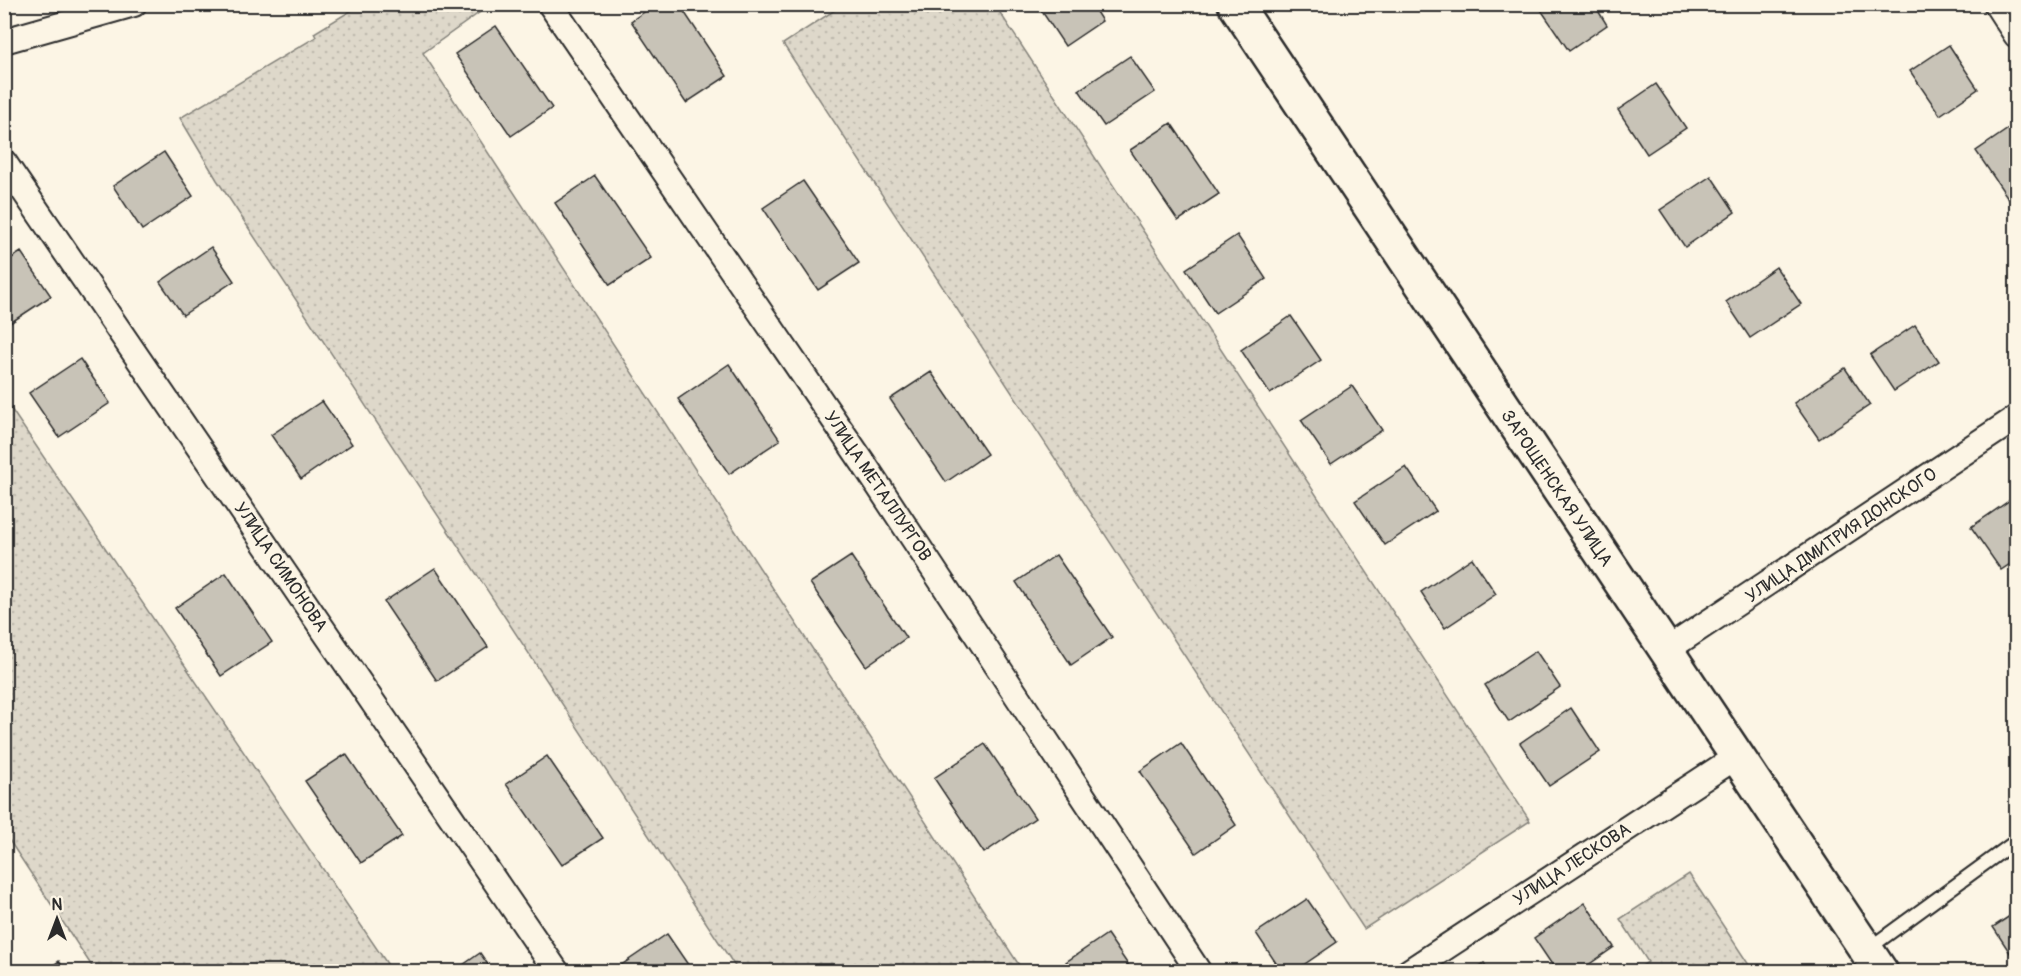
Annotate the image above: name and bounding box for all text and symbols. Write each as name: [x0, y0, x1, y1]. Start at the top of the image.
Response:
street label: ЗАРОЩЕНСКАЯ УЛИЦА: [1496, 406, 1618, 571]
street label: УЛИЦА МЕТАЛЛУРГОВ: [819, 407, 936, 566]
street label: УЛИЦА ДМИТРИЯ ДОНСКОГО: [1741, 463, 1941, 608]
street label: УЛИЦА СИМОНОВА: [229, 498, 333, 637]
street label: УЛИЦА ЛЕСКОВА: [1509, 818, 1636, 911]
north arrow: [27, 889, 87, 949]
text: N: [52, 895, 63, 915]

